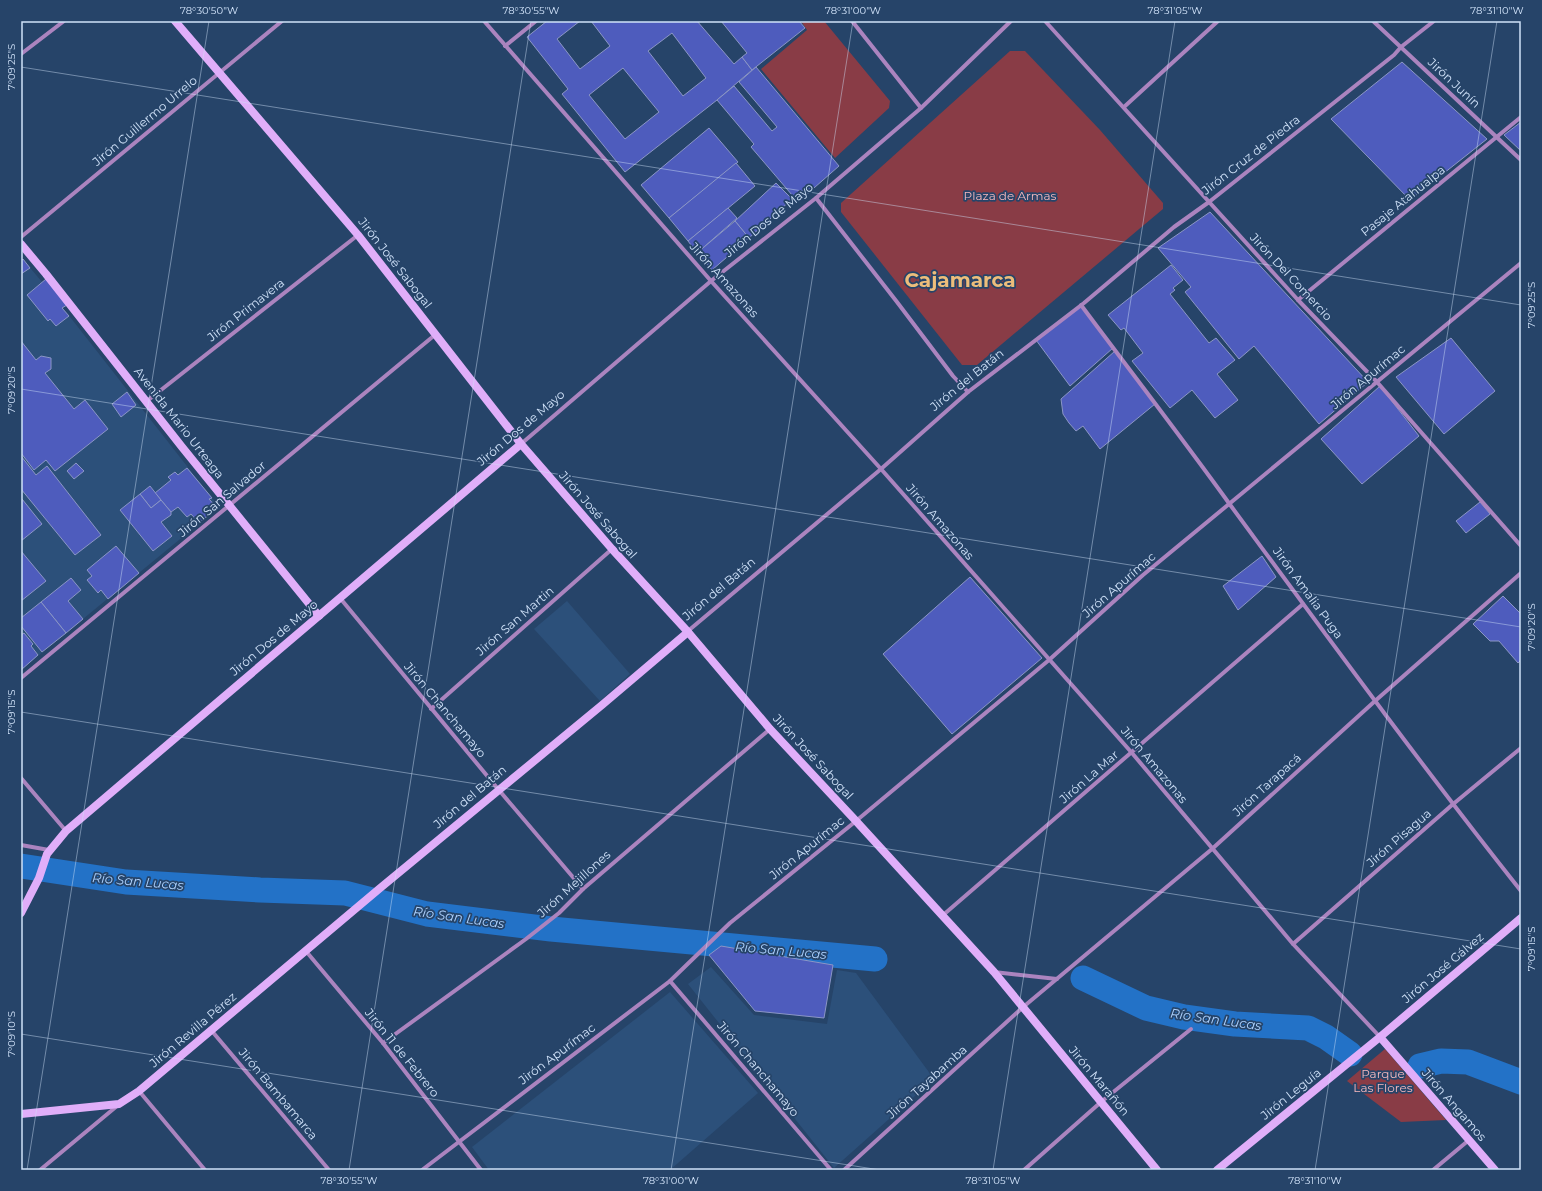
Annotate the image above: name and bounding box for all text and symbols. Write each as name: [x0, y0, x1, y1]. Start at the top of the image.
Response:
text: 78°30'50"W: [180, 4, 238, 17]
text: 78°30'55"W: [503, 4, 559, 17]
text: 78°31'00"W: [825, 4, 881, 17]
text: 78°31'05"W: [1148, 4, 1202, 17]
text: 78°31'10"W: [1470, 4, 1524, 17]
text: 7°09'25"S: [5, 44, 18, 90]
street label: Jirón Junín: [1424, 54, 1484, 111]
street label: Jirón Guillermo Urrelo: [89, 72, 200, 169]
street label: Jirón Cruz de Piedra: [1198, 112, 1303, 198]
street label: Pasaje Atahualpa: [1358, 162, 1448, 239]
street label: Jirón Dos de Mayo: [721, 179, 816, 261]
park label: Plaza de Armas: [964, 188, 1057, 203]
street label: Jirón José Sabogal: [355, 214, 436, 311]
street label: Jirón Del Comercio: [1246, 229, 1336, 323]
street label: Jirón Amazonas: [686, 238, 762, 320]
district label: Cajamarca: [904, 268, 1016, 292]
street label: Jirón Primavera: [203, 275, 287, 345]
text: 7°09'25"S: [1525, 282, 1538, 328]
street label: Jirón Apurímac: [1327, 341, 1408, 413]
street label: Jirón del Batán: [926, 345, 1007, 415]
street label: Avenida Mario Urteaga: [131, 364, 228, 481]
text: 7°09'20"S: [5, 366, 18, 414]
street label: Jirón Dos de Mayo: [473, 387, 568, 469]
street label: Jirón San Salvador: [174, 457, 269, 540]
street label: Jirón José Sabogal: [556, 467, 640, 562]
street label: Jirón Amazonas: [903, 480, 978, 563]
street label: Jirón Amalia Puga: [1269, 543, 1347, 642]
street label: Jirón Apurímac: [1078, 549, 1158, 621]
street label: Jirón del Batán: [678, 554, 758, 624]
street label: Jirón San Martin: [472, 583, 557, 659]
street label: Jirón Dos de Mayo: [226, 597, 321, 679]
text: 7°09'20"S: [1525, 603, 1538, 651]
street label: Jirón Chanchamayo: [400, 658, 490, 760]
text: 7°09'15"S: [5, 690, 18, 734]
street label: Jirón José Sabogal: [769, 710, 857, 802]
street label: Jirón Amazonas: [1117, 722, 1191, 806]
street label: Jirón La Mar: [1055, 747, 1121, 807]
street label: Jirón Tarapacá: [1229, 750, 1304, 820]
street label: Jirón del Batán: [429, 762, 509, 832]
street label: Jirón Pisagua: [1362, 805, 1434, 870]
street label: Jirón Apurímac: [765, 813, 847, 883]
street label: Jirón Mejillones: [533, 847, 613, 921]
water label: Río San Lucas: [91, 869, 185, 893]
water label: Río San Lucas: [412, 903, 506, 931]
text: 7°09'15"S: [1525, 927, 1538, 971]
street label: Jirón José Gálvez: [1398, 929, 1486, 1007]
water label: Río San Lucas: [734, 938, 828, 962]
street label: Jirón Revilla Pérez: [145, 989, 239, 1071]
street label: Jirón 11 de Febrero: [361, 1004, 443, 1100]
water label: Río San Lucas: [1169, 1005, 1263, 1033]
text: 7°09'10"S: [5, 1011, 18, 1057]
street label: Jirón Chanchamayo: [713, 1017, 803, 1119]
street label: Jirón Apurímac: [515, 1020, 598, 1088]
street label: Jirón Tayabamba: [883, 1042, 970, 1122]
street label: Jirón Marañón: [1065, 1042, 1133, 1119]
street label: Jirón Bambamarca: [235, 1044, 321, 1143]
street label: Jirón Leguía: [1257, 1065, 1324, 1123]
street label: Jirón Angamos: [1418, 1065, 1490, 1144]
park label: Parque Las Flores: [1353, 1066, 1413, 1095]
text: 78°30'55"W: [321, 1174, 377, 1187]
text: 78°31'00"W: [643, 1174, 699, 1187]
text: 78°31'05"W: [966, 1174, 1020, 1187]
text: 78°31'10"W: [1288, 1174, 1342, 1187]

